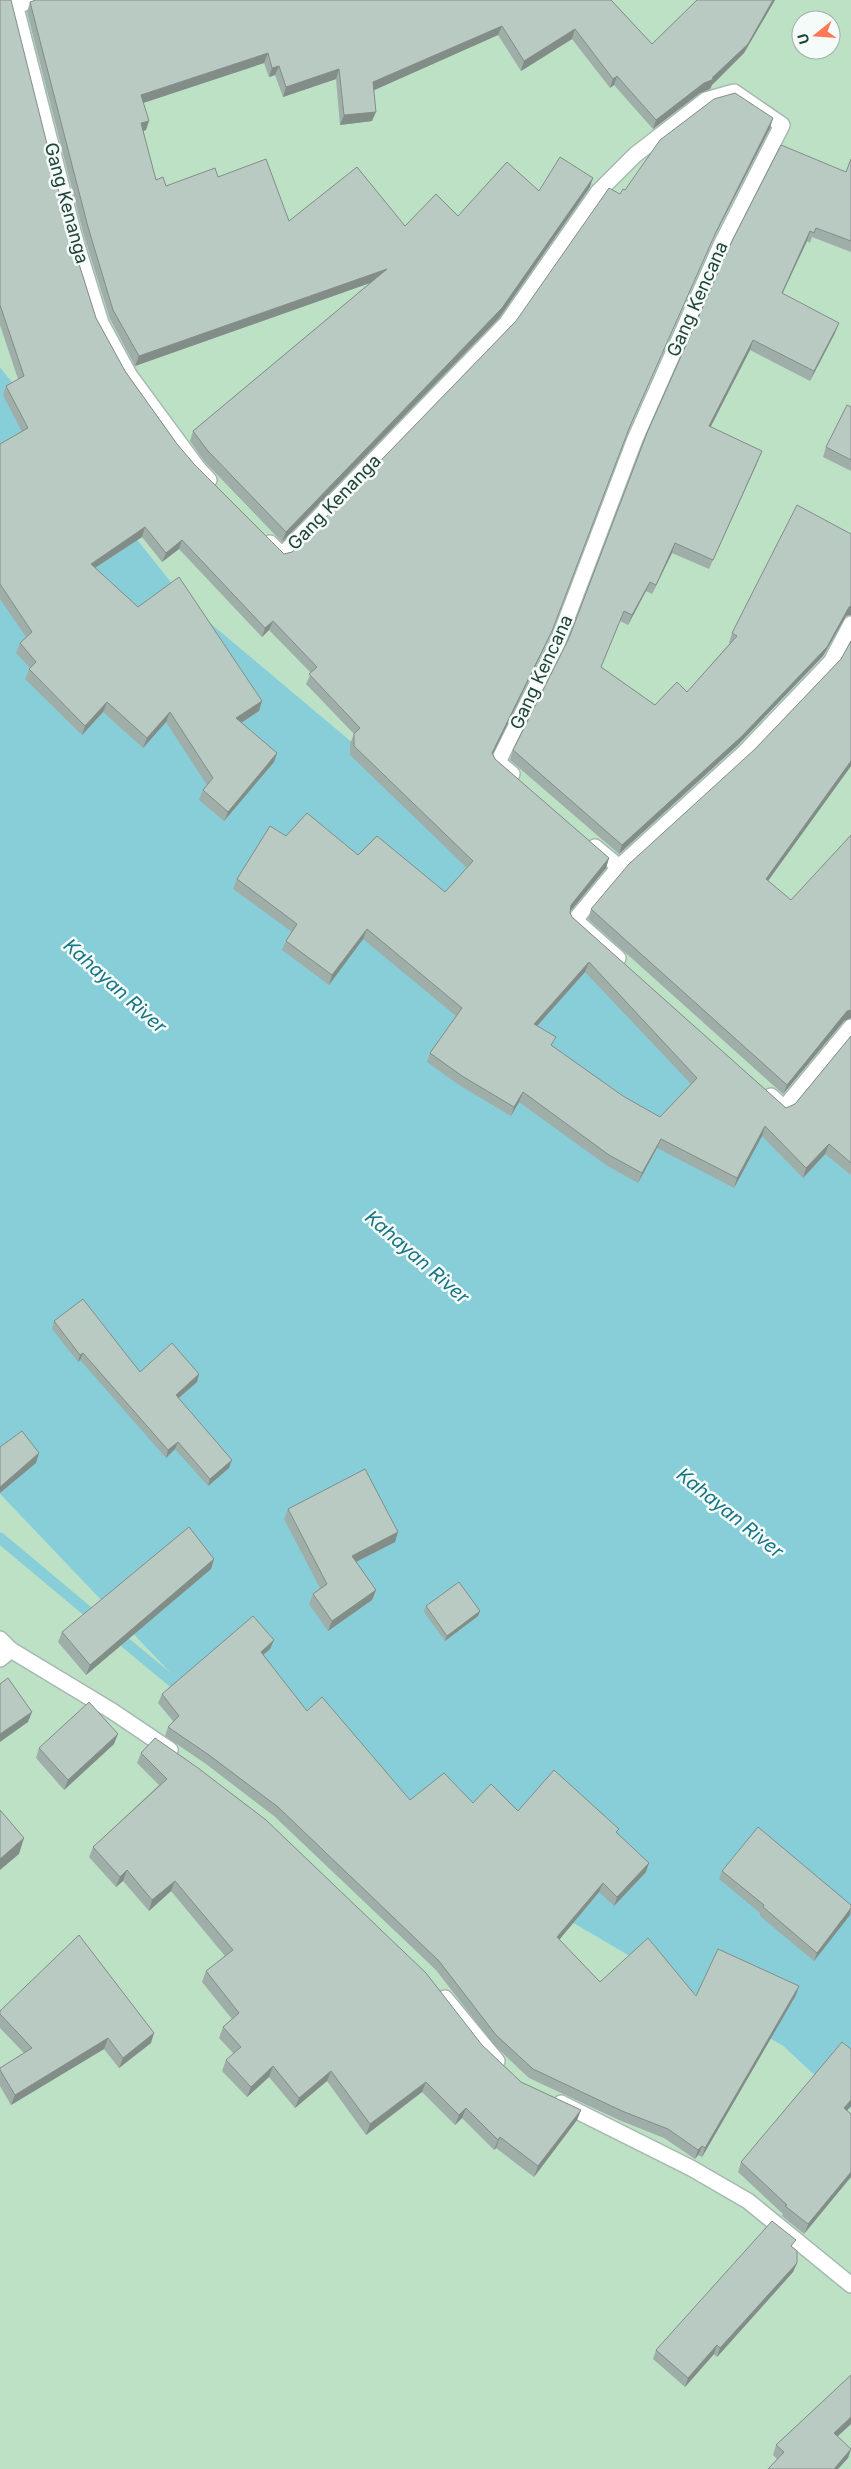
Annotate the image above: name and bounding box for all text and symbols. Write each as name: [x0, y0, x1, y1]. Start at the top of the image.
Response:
north arrow: [791, 10, 841, 60]
text: U: [793, 32, 813, 46]
street label: Gang Kenanga: [41, 140, 93, 266]
street label: Gang Kencana: [662, 238, 732, 360]
street label: Gang Kenanga: [283, 450, 385, 554]
street label: Gang Kencana: [505, 611, 577, 733]
water label: Kahayan River: [59, 934, 172, 1039]
water label: Kahayan River: [360, 1206, 474, 1309]
water label: Kahayan River: [672, 1463, 788, 1563]

